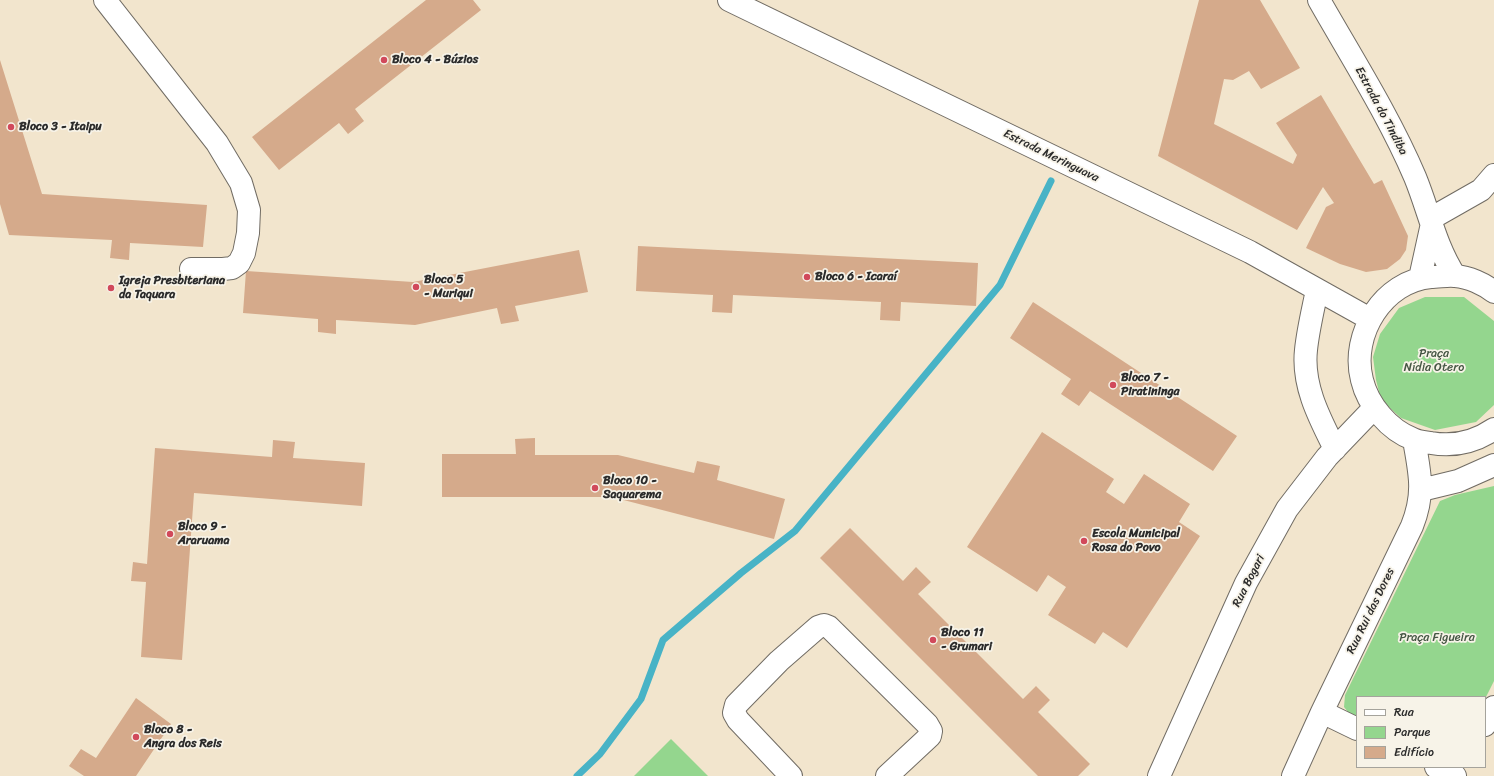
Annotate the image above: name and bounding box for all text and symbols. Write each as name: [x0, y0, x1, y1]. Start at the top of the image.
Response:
place label: Bloco 4 - Búzios: [392, 53, 478, 67]
marker: Bloco 4 - Búzios: [379, 55, 389, 65]
street label: Estrada do Tindiba: [1352, 64, 1410, 158]
place label: Bloco 3 - Itaipu: [19, 120, 102, 134]
marker: Bloco 3 - Itaipu: [6, 122, 16, 132]
street label: Estrada Meringuava: [1001, 127, 1101, 185]
place label: Bloco 6 - Icaraí: [815, 270, 897, 284]
marker: Bloco 6 - Icaraí: [802, 272, 812, 282]
place label: Bloco 5 - Muriqui: [424, 273, 473, 301]
place label: Igreja Presbiteriana da Taquara: [119, 274, 225, 302]
marker: Bloco 5 - Muriqui: [411, 282, 421, 292]
marker: Igreja Presbiteriana da Taquara: [106, 283, 116, 293]
park label: Praça Nídia Otero: [1404, 347, 1464, 375]
place label: Bloco 7 - Piratininga: [1121, 371, 1179, 399]
marker: Bloco 7 - Piratininga: [1108, 380, 1118, 390]
place label: Bloco 10 - Saquarema: [603, 474, 661, 502]
marker: Bloco 10 - Saquarema: [590, 483, 600, 493]
place label: Bloco 9 - Araruama: [178, 520, 229, 548]
place label: Escola Municipal Rosa do Povo: [1092, 527, 1180, 555]
marker: Bloco 9 - Araruama: [165, 529, 175, 539]
marker: Escola Municipal Rosa do Povo: [1079, 536, 1089, 546]
street label: Rua Bogari: [1230, 552, 1268, 610]
street label: Rua Rui das Dores: [1344, 566, 1398, 656]
place label: Bloco 11 - Grumari: [941, 626, 992, 654]
park label: Praça Figueira: [1399, 631, 1475, 645]
marker: Bloco 11 - Grumari: [928, 635, 938, 645]
legend: [1356, 696, 1486, 768]
text: Rua: [1394, 701, 1414, 723]
text: Parque: [1394, 721, 1430, 743]
place label: Bloco 8 - Angra dos Reis: [144, 723, 222, 751]
marker: Bloco 8 - Angra dos Reis: [131, 732, 141, 742]
text: Edifício: [1394, 741, 1434, 763]

